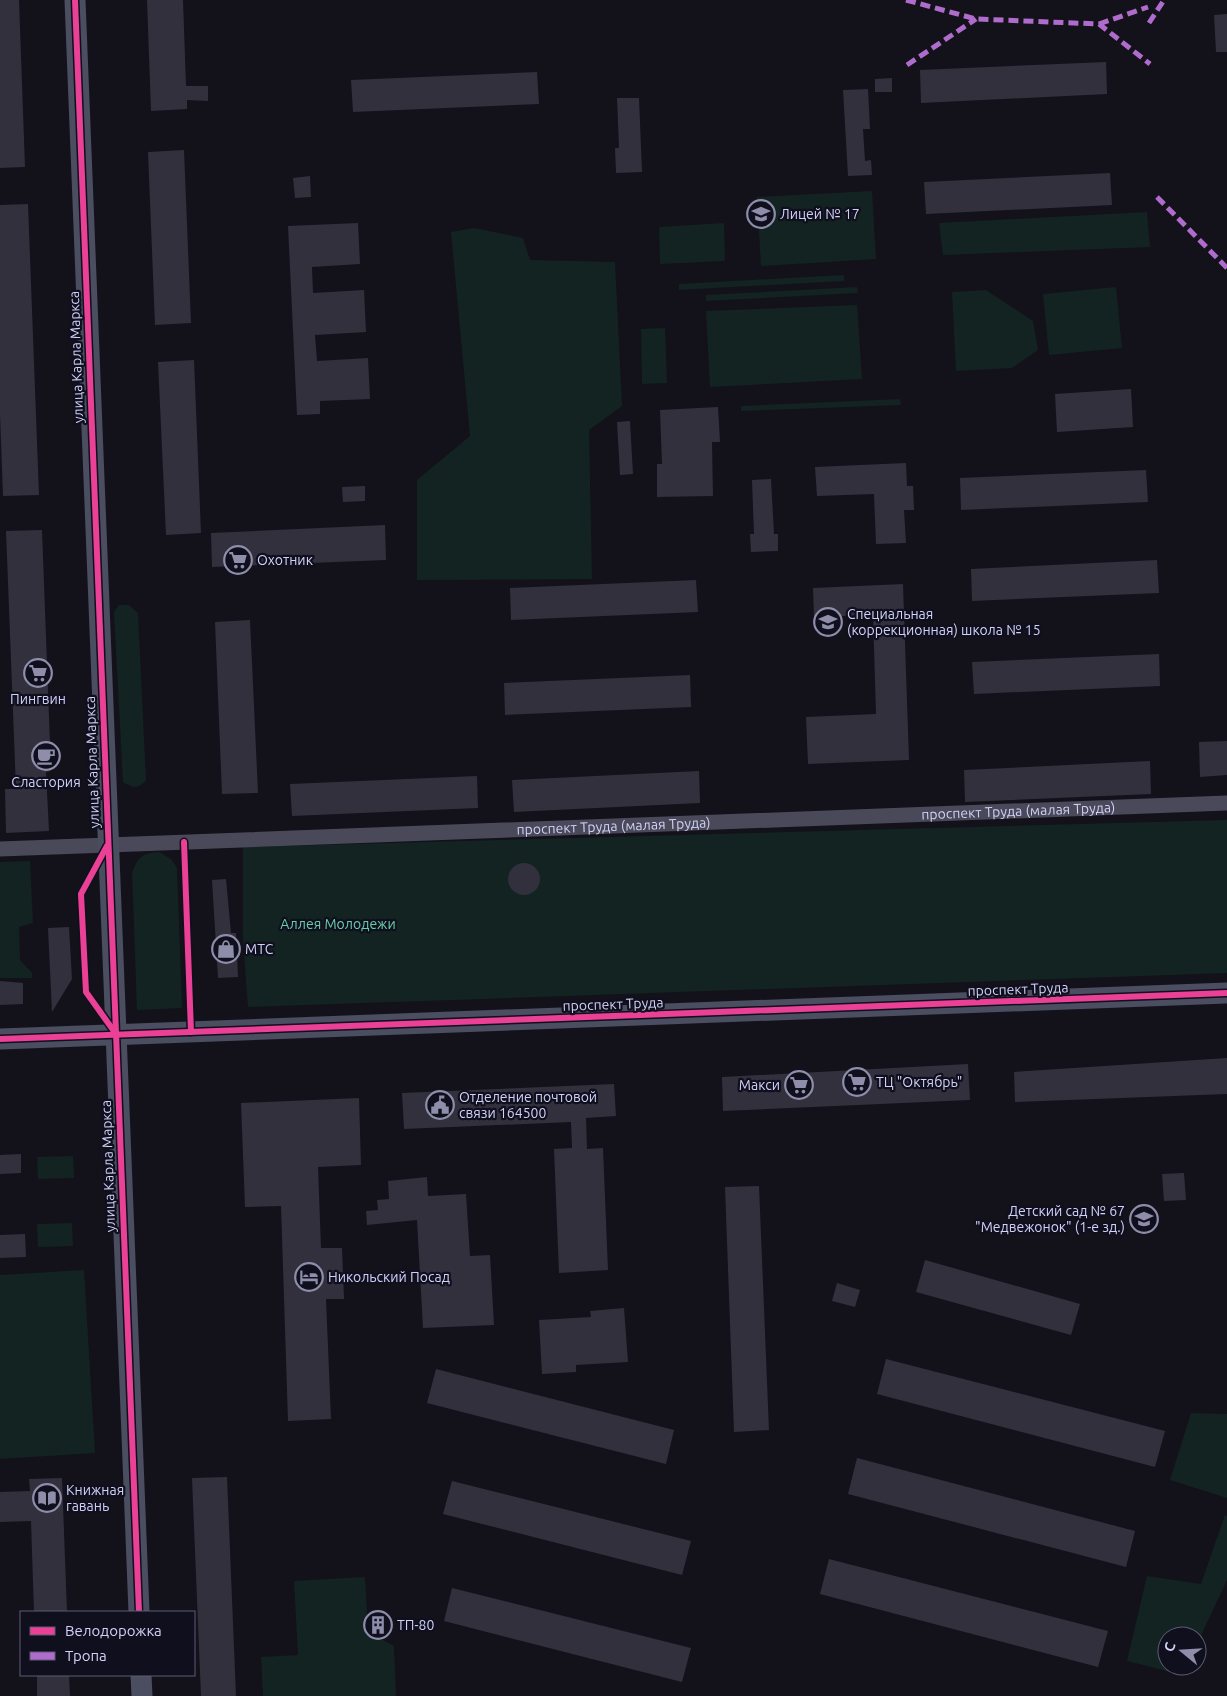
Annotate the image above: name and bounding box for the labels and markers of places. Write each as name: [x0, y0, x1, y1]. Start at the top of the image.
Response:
school or university icon: Лицей № 17: [746, 199, 776, 229]
place label: Лицей № 17: [780, 206, 860, 222]
supermarket icon: Охотник: [223, 545, 253, 575]
place label: Охотник: [257, 552, 313, 568]
place label: Специальная (коррекционная) школа № 15: [847, 606, 1041, 638]
school or university icon: Специальная (коррекционная) школа № 15: [813, 607, 843, 637]
supermarket icon: Пингвин: [23, 658, 53, 688]
place label: Пингвин: [10, 691, 66, 707]
cafe icon: Сластория: [31, 741, 61, 771]
place label: Сластория: [11, 774, 81, 790]
shop icon: МТС: [211, 934, 241, 964]
place label: МТС: [245, 941, 274, 957]
supermarket icon: ТЦ "Октябрь": [842, 1067, 872, 1097]
supermarket icon: Макси: [784, 1070, 814, 1100]
place label: ТЦ "Октябрь": [876, 1074, 962, 1090]
place label: Макси: [739, 1077, 780, 1093]
place label: Отделение почтовой связи 164500: [459, 1089, 597, 1121]
public building icon: Отделение почтовой связи 164500: [425, 1090, 455, 1120]
place label: Детский сад № 67 "Медвежонок" (1-е зд.): [975, 1203, 1125, 1235]
school or university icon: Детский сад № 67 "Медвежонок" (1-е зд.): [1129, 1204, 1159, 1234]
hotel icon: Никольский Посад: [294, 1262, 324, 1292]
place label: Никольский Посад: [328, 1269, 450, 1285]
place label: Книжная гавань: [66, 1482, 124, 1514]
library icon: Книжная гавань: [32, 1483, 62, 1513]
building icon: ТП-80: [363, 1610, 393, 1640]
place label: ТП-80: [397, 1617, 434, 1633]

